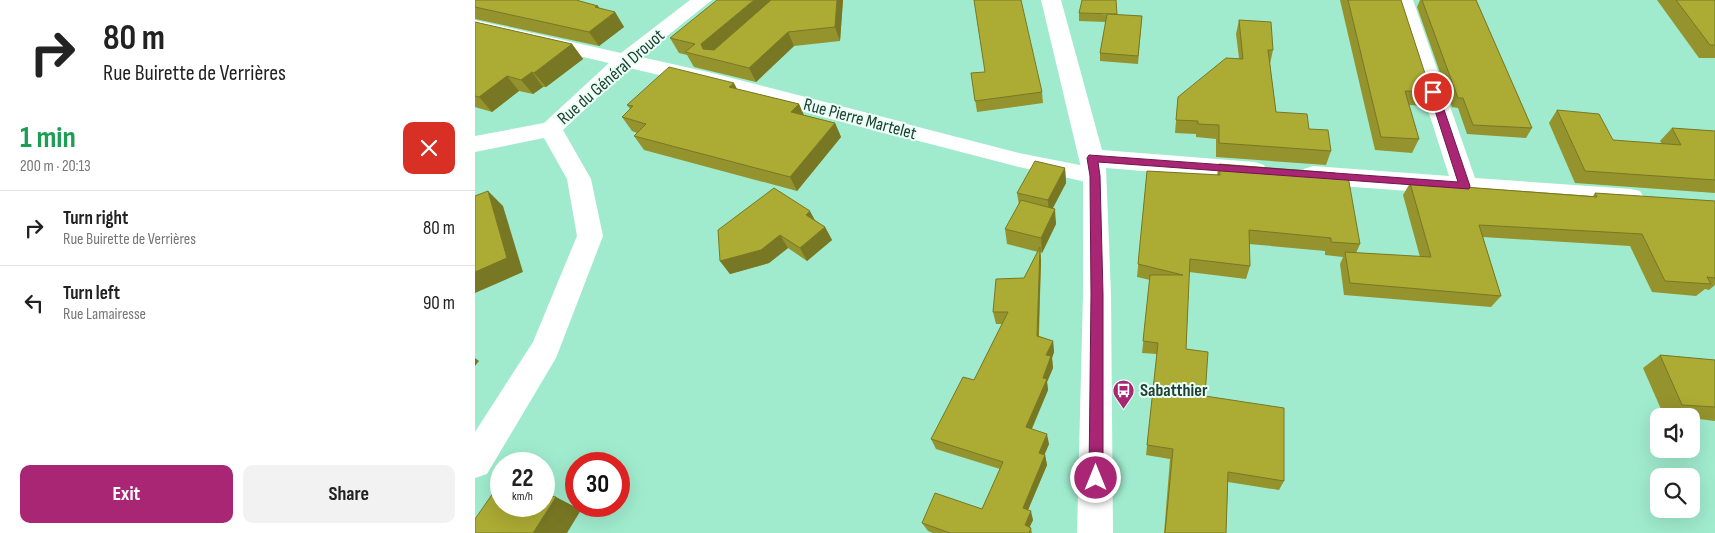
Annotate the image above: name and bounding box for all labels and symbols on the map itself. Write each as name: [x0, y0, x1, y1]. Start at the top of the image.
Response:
street label: Rue du Général Drouot: [553, 25, 669, 129]
pin: [1412, 71, 1454, 113]
street label: Rue Pierre Martelet: [801, 94, 919, 144]
bus stop icon: Sabatthier: [1112, 378, 1136, 409]
place label: Sabatthier: [1140, 380, 1208, 401]
position arrow: [1069, 451, 1121, 503]
speed limit sign: 30: [565, 452, 630, 517]

